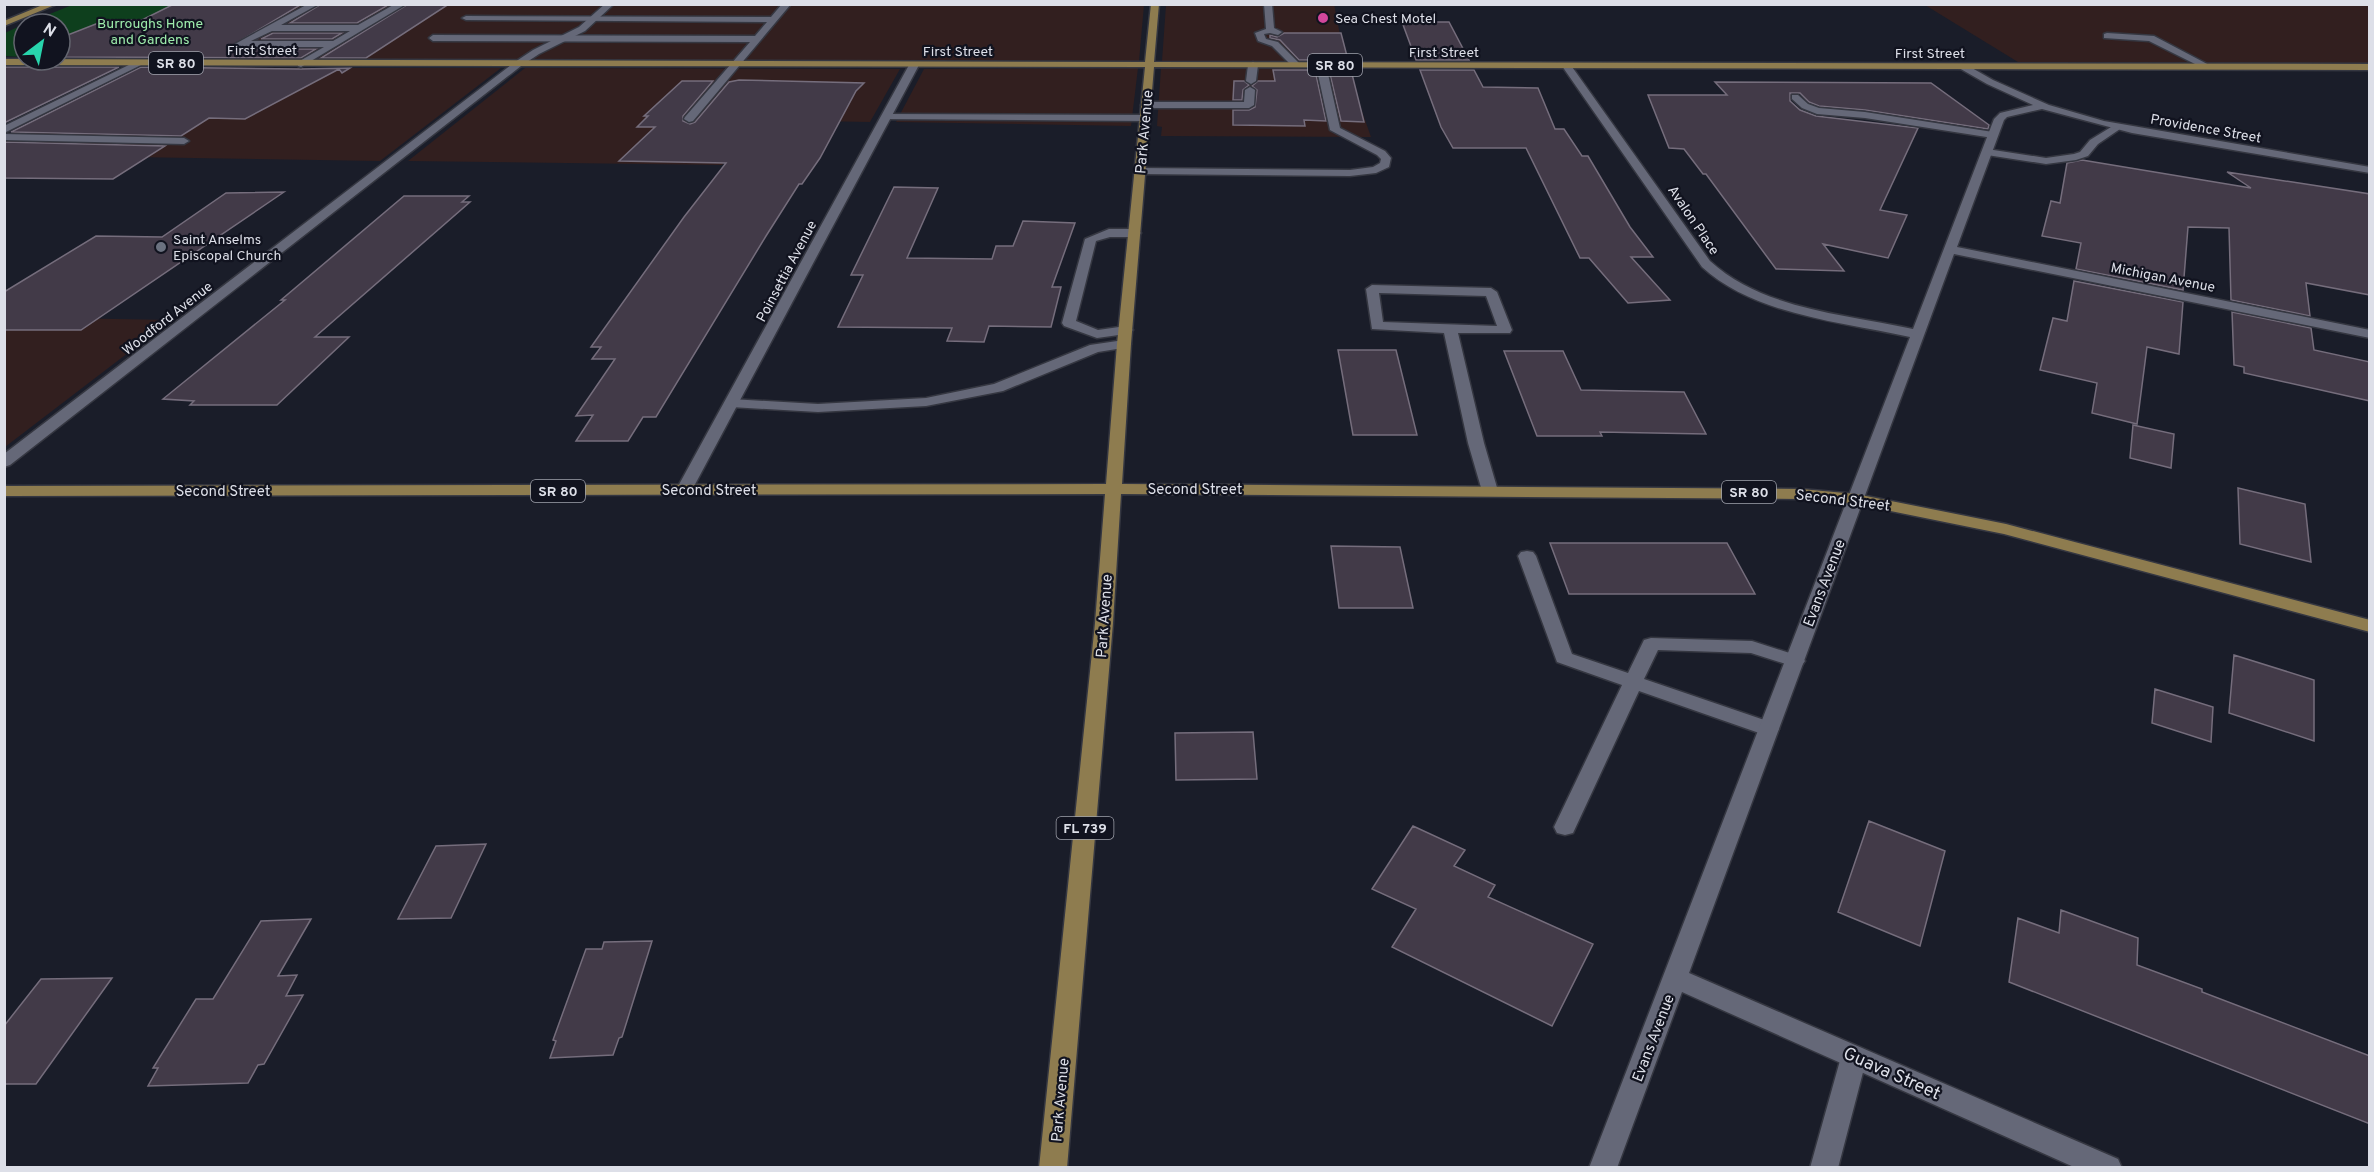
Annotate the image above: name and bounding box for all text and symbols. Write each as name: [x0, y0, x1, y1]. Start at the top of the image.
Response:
marker: Sea Chest Motel: [1316, 11, 1330, 25]
place label: Sea Chest Motel: [1335, 11, 1436, 28]
north arrow: [12, 12, 72, 72]
park label: Burroughs Home and Gardens: [97, 16, 203, 49]
text: N: [39, 19, 59, 43]
street label: First Street: [227, 43, 297, 60]
street label: First Street: [923, 44, 993, 61]
street label: First Street: [1409, 45, 1479, 62]
street label: First Street: [1895, 46, 1965, 63]
road number: SR 80: [149, 52, 203, 74]
road number: SR 80: [1308, 54, 1362, 76]
street label: Park Avenue: [1132, 89, 1159, 175]
street label: Providence Street: [2149, 111, 2263, 148]
street label: Avalon Place: [1663, 183, 1722, 259]
street label: Poinsettia Avenue: [753, 218, 821, 325]
place label: Saint Anselms Episcopal Church: [173, 232, 281, 265]
marker: Saint Anselms Episcopal Church: [154, 240, 168, 254]
street label: Michigan Avenue: [2109, 260, 2216, 297]
street label: Woodford Avenue: [119, 279, 216, 360]
road number: SR 80: [531, 480, 585, 502]
street label: Second Street: [1148, 481, 1242, 500]
road number: SR 80: [1722, 481, 1776, 503]
street label: Second Street: [662, 482, 756, 501]
street label: Second Street: [176, 483, 270, 502]
street label: Second Street: [1795, 486, 1891, 517]
street label: Evans Avenue: [1800, 537, 1851, 630]
street label: Park Avenue: [1093, 574, 1118, 659]
road number: FL 739: [1056, 817, 1114, 839]
street label: Evans Avenue: [1629, 992, 1680, 1085]
street label: Guava Street: [1839, 1043, 1944, 1106]
street label: Park Avenue: [1048, 1057, 1075, 1143]

